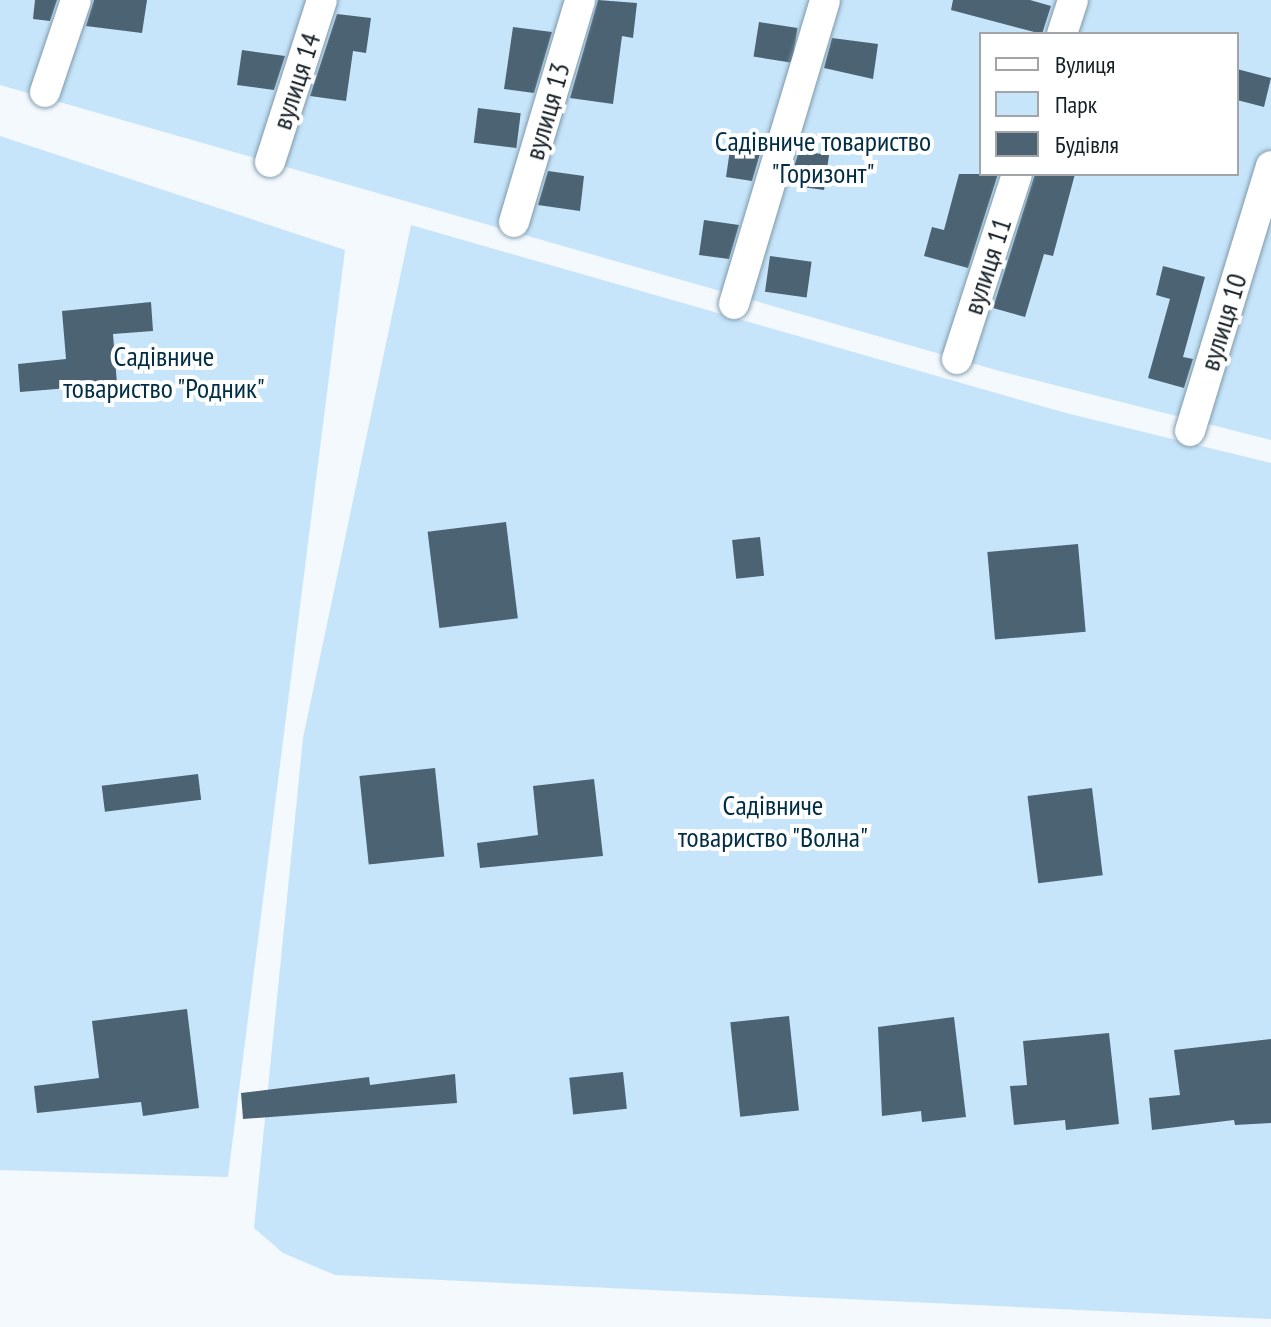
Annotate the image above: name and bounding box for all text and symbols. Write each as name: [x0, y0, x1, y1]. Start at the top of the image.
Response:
street label: вулиця 14: [265, 29, 327, 133]
legend: [979, 32, 1239, 176]
text: Вулиця: [1055, 49, 1115, 80]
street label: вулиця 13: [517, 59, 577, 163]
text: Парк: [1055, 89, 1097, 120]
park label: Садівниче товариство "Горизонт": [715, 124, 931, 190]
text: Будівля: [1055, 129, 1119, 160]
street label: вулиця 11: [956, 214, 1018, 318]
street label: вулиця 10: [1192, 270, 1254, 374]
park label: Садівниче товариство "Родник": [62, 339, 266, 405]
park label: Садівниче товариство "Волна": [677, 788, 869, 854]

